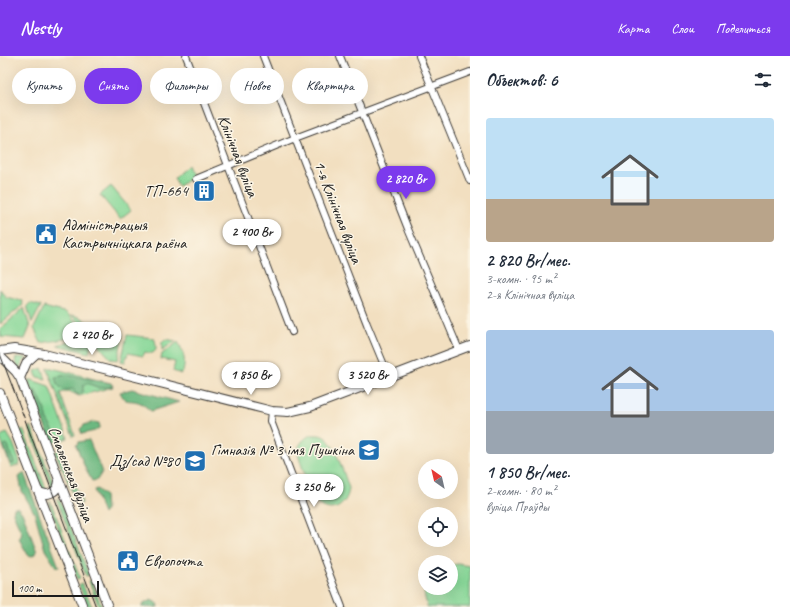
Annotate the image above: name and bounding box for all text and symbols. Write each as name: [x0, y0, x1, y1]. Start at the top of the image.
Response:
text: Nestly: [20, 16, 61, 40]
text: Карта: [617, 20, 649, 37]
text: Слои: [671, 20, 694, 37]
text: Поделиться: [716, 20, 770, 37]
chip: Купить: [12, 68, 76, 104]
chip: Снять: [84, 68, 142, 104]
chip: Фильтры: [150, 68, 222, 104]
chip: Новое: [230, 68, 284, 104]
chip: Квартира: [292, 68, 368, 104]
icon: filters: [752, 69, 774, 91]
text: Объектов: 6: [486, 70, 557, 91]
street label: Клінічная вуліца: [213, 112, 263, 201]
icon: home: [594, 144, 666, 216]
street label: 1-я Клінічная вуліца: [309, 158, 367, 267]
pin: 2 820 Br: [365, 166, 447, 200]
text: 2 820 Br: [385, 171, 427, 187]
building icon: ТП-664: [191, 178, 217, 204]
place label: ТП-664: [144, 181, 190, 201]
place label: Адміністрацыя Кастрычніцкага раёна: [62, 215, 187, 253]
pin: 2 400 Br: [211, 219, 293, 253]
public building icon: Адміністрацыя Кастрычніцкага раёна: [33, 221, 59, 247]
text: 2 400 Br: [231, 224, 273, 240]
text: 2 820 Br/мес.: [486, 250, 570, 271]
text: 3-комн. · 95 m²: [486, 271, 556, 287]
text: 2-я Клінічная вуліца: [486, 287, 574, 303]
pin: 2 420 Br: [51, 322, 133, 356]
text: 2 420 Br: [71, 327, 113, 343]
icon: home: [594, 356, 666, 428]
pin: 1 850 Br: [210, 362, 292, 396]
pin: 3 520 Br: [327, 362, 409, 396]
text: 1 850 Br: [231, 367, 271, 383]
text: 3 520 Br: [348, 367, 388, 383]
street label: Смаленская вуліца: [44, 424, 99, 525]
school or university icon: Гімназія № 3 імя Пушкіна: [356, 437, 382, 463]
place label: Гімназія № 3 імя Пушкіна: [211, 440, 355, 460]
school or university icon: Дз/сад №80: [182, 448, 208, 474]
place label: Дз/сад №80: [110, 451, 182, 471]
north arrow: [418, 459, 458, 499]
map controls: [418, 459, 458, 595]
text: 1 850 Br/мес.: [486, 462, 570, 483]
pin: 3 250 Br: [273, 474, 355, 508]
text: 3 250 Br: [294, 479, 334, 495]
text: 2-комн. · 80 m²: [486, 483, 556, 499]
text: вуліца Праўды: [486, 499, 549, 515]
button: locate: [418, 507, 458, 547]
public building icon: Европочта: [115, 548, 141, 574]
place label: Европочта: [144, 551, 204, 571]
button: layers: [418, 555, 458, 595]
scale bar: [12, 579, 99, 598]
text: 100 m: [18, 581, 42, 595]

